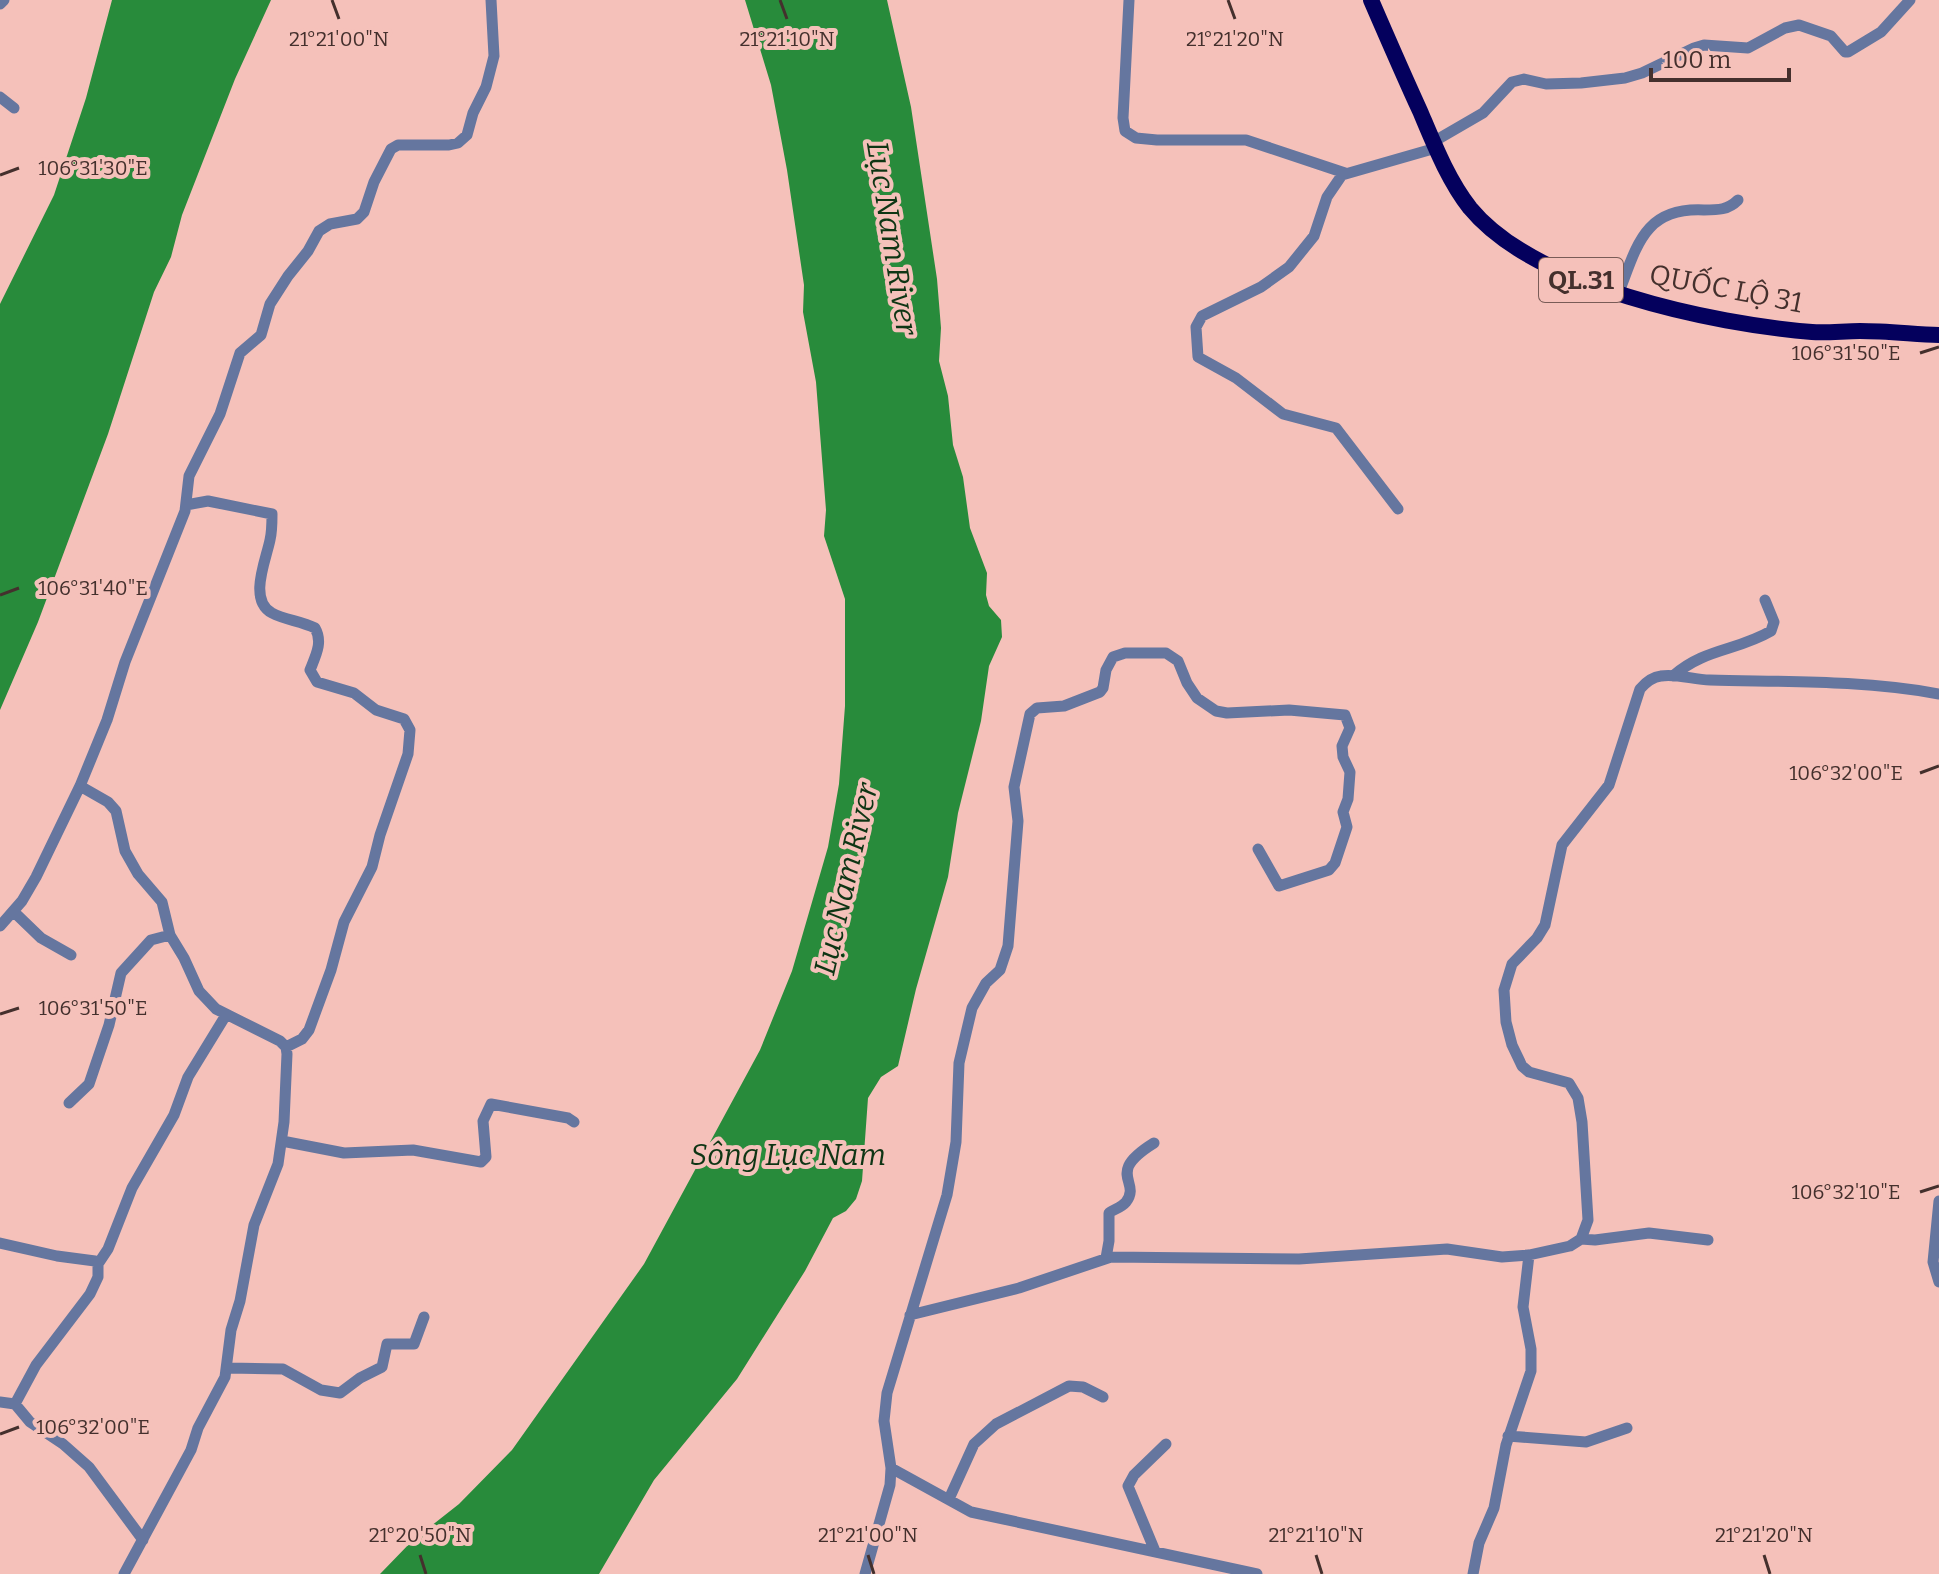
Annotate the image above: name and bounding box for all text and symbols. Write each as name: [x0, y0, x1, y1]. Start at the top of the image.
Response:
text: 21°21'00"N: [289, 27, 389, 51]
text: 21°21'10"N: [739, 27, 835, 51]
text: 21°21'20"N: [1186, 27, 1284, 51]
scale bar: [1651, 32, 1789, 82]
text: 100 m: [1663, 46, 1731, 74]
water label: Lục Nam River: [859, 139, 925, 339]
text: 106°31'30"E: [38, 156, 148, 180]
street label: QUỐC LỘ 31: [1647, 255, 1806, 320]
road number: QL.31: [1539, 258, 1623, 302]
text: 106°31'50"E: [1792, 341, 1900, 365]
text: 106°31'40"E: [38, 576, 148, 600]
text: 106°32'00"E: [1789, 761, 1903, 785]
water label: Lục Nam River: [806, 778, 886, 978]
text: 106°31'50"E: [39, 996, 147, 1020]
water label: Sông Lục Nam: [690, 1137, 886, 1173]
text: 106°32'10"E: [1792, 1180, 1900, 1204]
text: 106°32'00"E: [36, 1415, 150, 1439]
text: 21°20'50"N: [369, 1523, 471, 1547]
text: 21°21'00"N: [818, 1523, 918, 1547]
text: 21°21'10"N: [1268, 1523, 1364, 1547]
text: 21°21'20"N: [1715, 1523, 1813, 1547]

